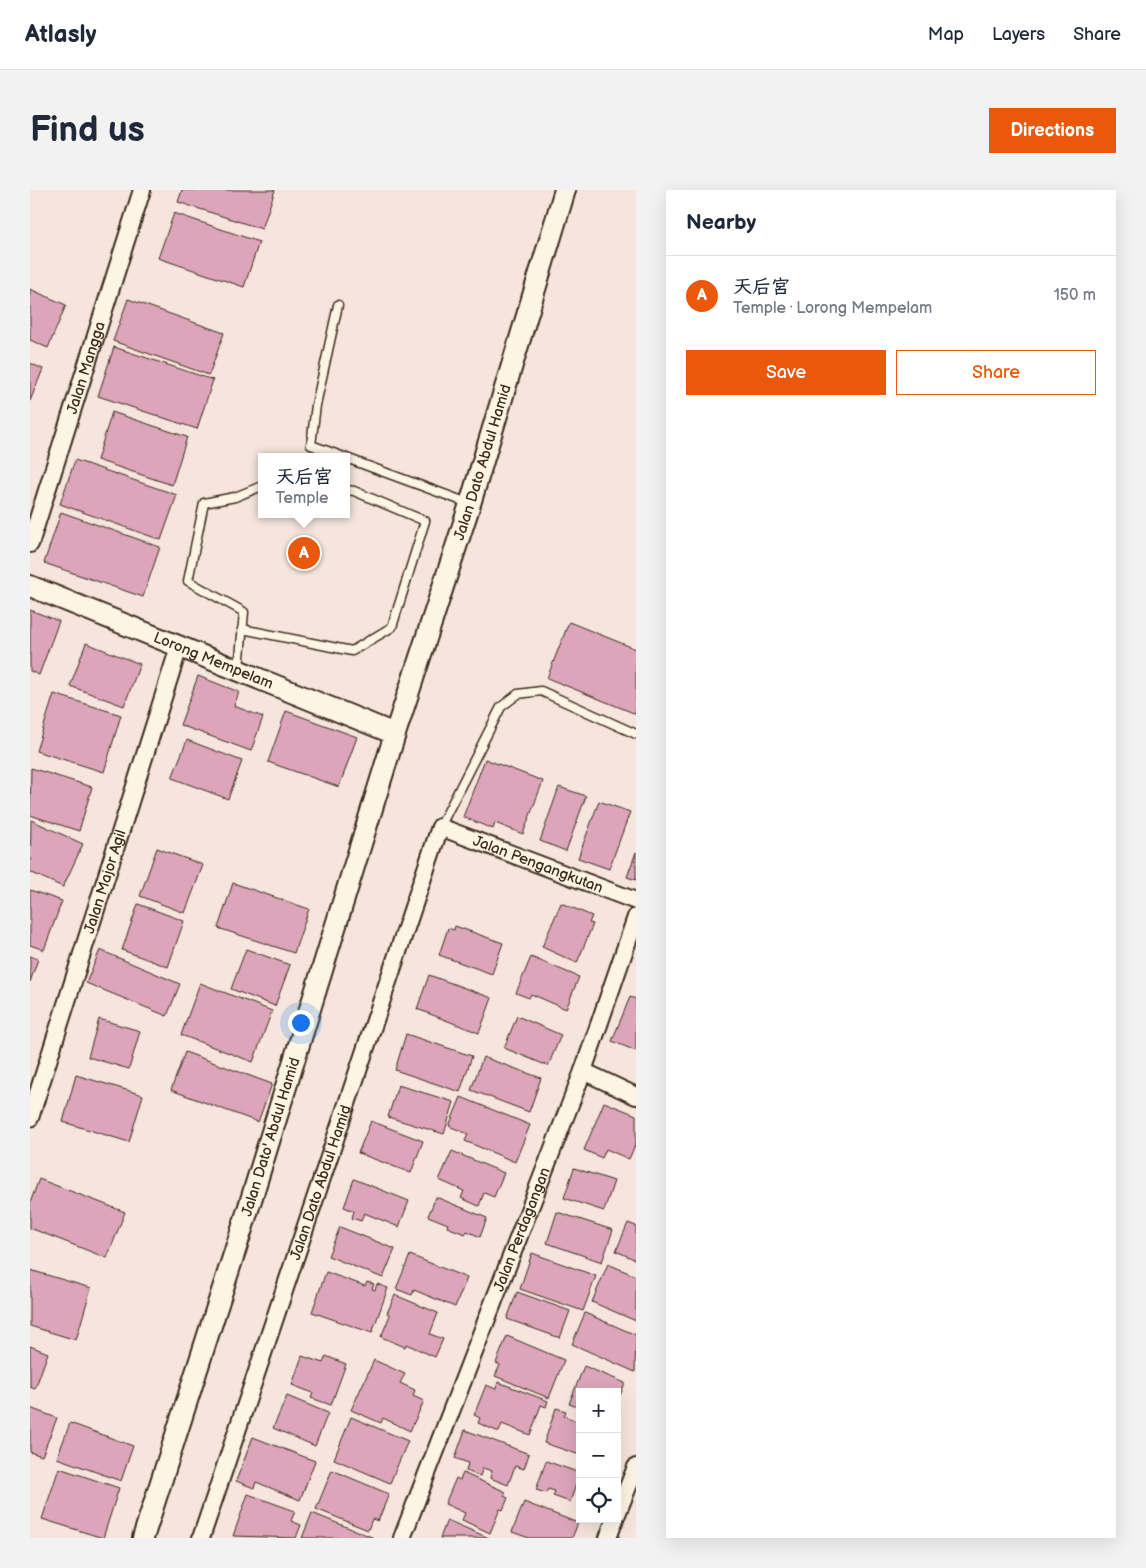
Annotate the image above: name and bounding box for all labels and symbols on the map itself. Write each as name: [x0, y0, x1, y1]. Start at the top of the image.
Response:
street label: Jalan Mangga: [63, 319, 110, 416]
street label: Jalan Dato Abdul Hamid: [450, 382, 516, 543]
pin: A: [288, 534, 320, 572]
street label: Lorong Mempelam: [151, 628, 276, 694]
street label: Jalan Major Agil: [80, 827, 131, 936]
street label: Jalan Pengangkutan: [470, 831, 606, 898]
your location: [288, 1010, 314, 1036]
street label: Jalan Dato' Abdul Hamid: [237, 1055, 304, 1219]
street label: Jalan Dato Abdul Hamid: [286, 1103, 356, 1263]
street label: Jalan Perdagangan: [489, 1165, 555, 1294]

